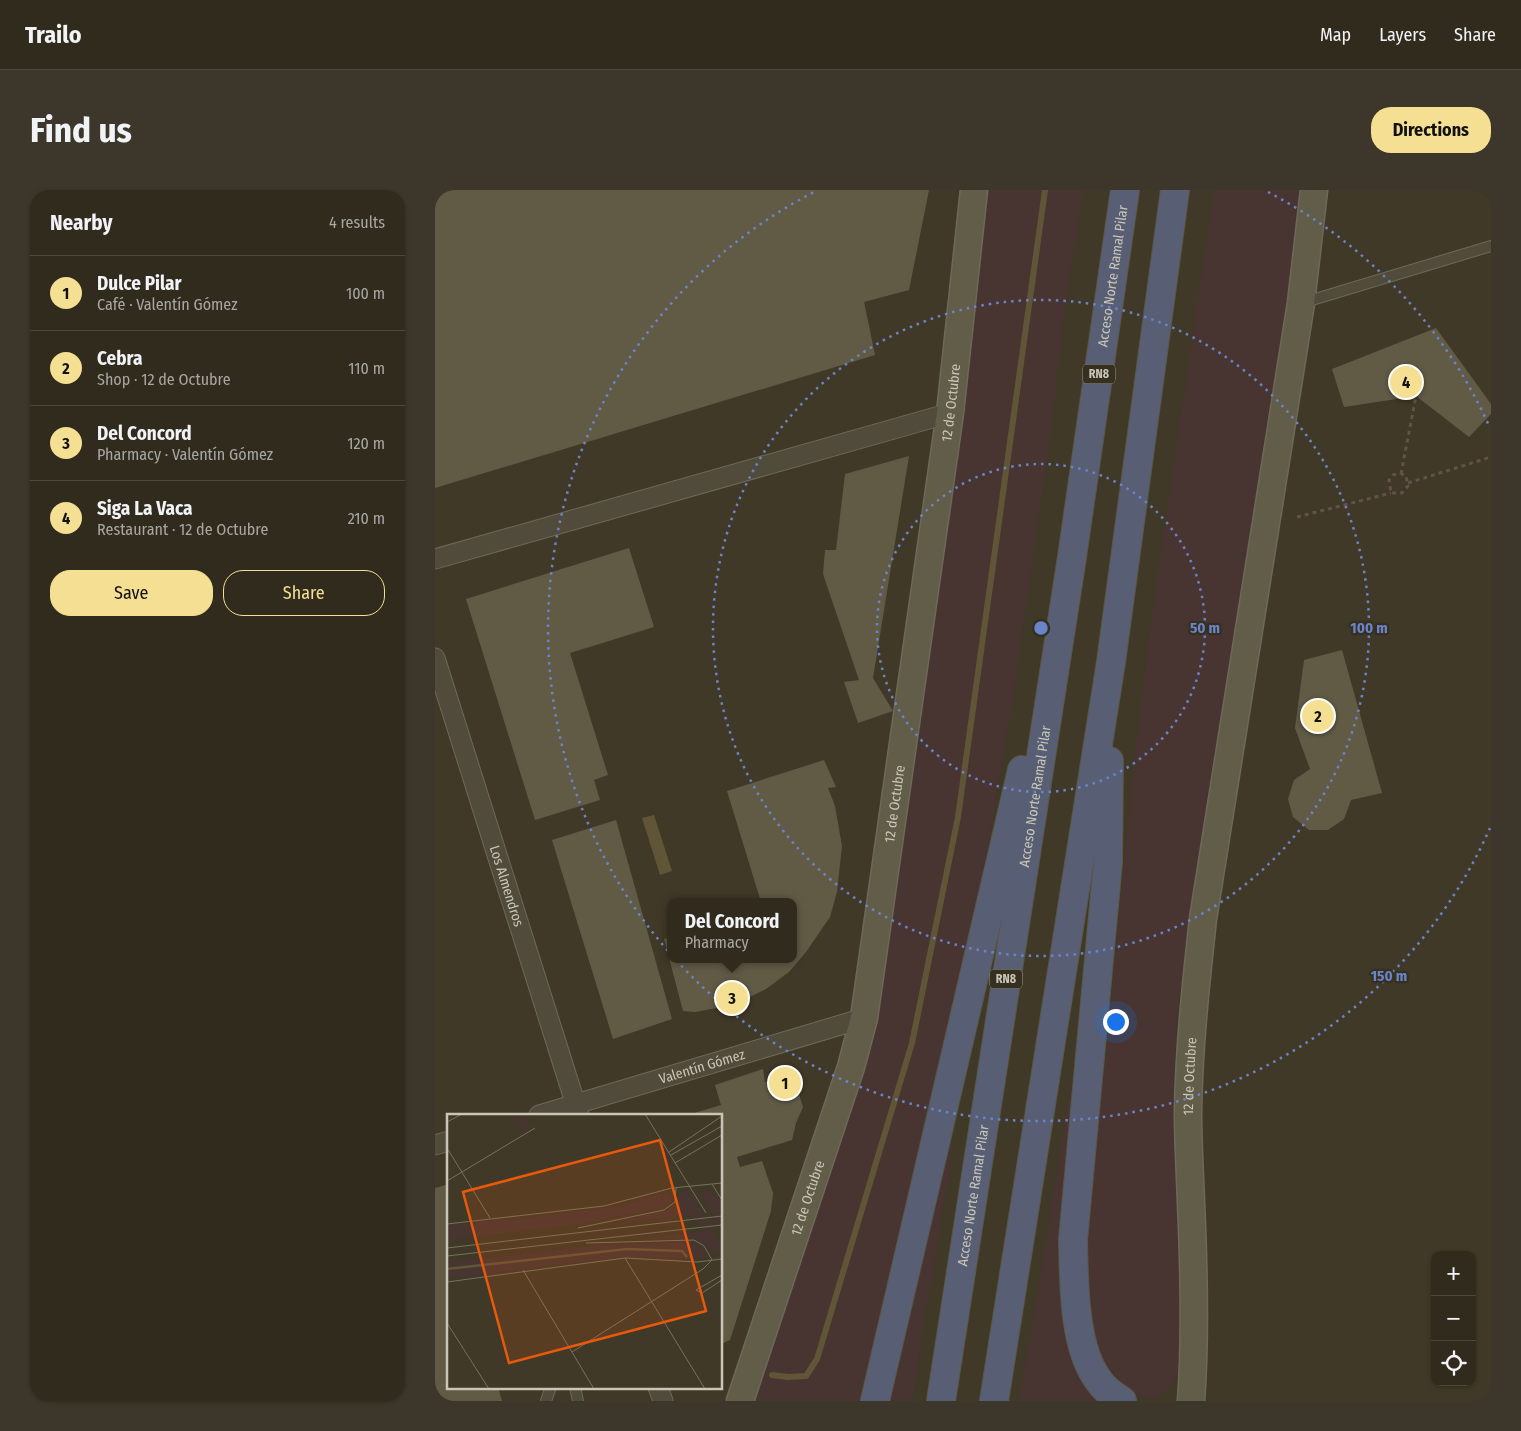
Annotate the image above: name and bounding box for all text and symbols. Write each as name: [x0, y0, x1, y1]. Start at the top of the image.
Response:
text: Trailo: [25, 21, 82, 49]
text: Map: [1320, 24, 1351, 46]
text: Layers: [1379, 24, 1426, 46]
text: Share: [1454, 24, 1496, 46]
button: Directions: [1371, 107, 1491, 153]
text: Find us: [30, 109, 132, 151]
street label: Acceso Norte Ramal Pilar: [1094, 204, 1131, 348]
text: Nearby: [50, 210, 112, 236]
text: 4 results: [329, 213, 385, 232]
text: Dulce Pilar: [97, 272, 182, 295]
text: 1: [63, 284, 69, 303]
text: 100 m: [346, 284, 385, 303]
text: Café · Valentín Gómez: [97, 295, 237, 314]
text: Cebra: [97, 347, 142, 370]
text: 2: [62, 359, 70, 378]
text: 110 m: [348, 359, 385, 378]
street label: 12 de Octubre: [938, 363, 964, 443]
pin: 4: [1390, 363, 1422, 401]
road number: RN8: [1083, 364, 1115, 383]
text: Shop · 12 de Octubre: [97, 370, 231, 389]
text: Del Concord: [97, 422, 192, 445]
text: 3: [62, 434, 70, 453]
text: 120 m: [347, 434, 385, 453]
text: Pharmacy · Valentín Gómez: [97, 445, 273, 464]
text: Siga La Vaca: [97, 497, 193, 520]
text: 4: [62, 509, 70, 528]
text: 210 m: [348, 509, 385, 528]
text: Restaurant · 12 de Octubre: [97, 520, 268, 539]
button: Save: [50, 570, 213, 616]
button: Share: [223, 570, 385, 616]
centre of rings: [1032, 619, 1050, 637]
text: 50 m: [1190, 619, 1220, 637]
text: 100 m: [1350, 619, 1388, 637]
pin: 2: [1302, 697, 1334, 735]
street label: Acceso Norte Ramal Pilar: [1016, 724, 1054, 868]
street label: 12 de Octubre: [881, 764, 908, 844]
street label: Los Almendros: [486, 843, 528, 929]
popup: [667, 898, 797, 963]
text: Del Concord: [685, 910, 779, 933]
text: Pharmacy: [685, 933, 749, 952]
text: 150 m: [1371, 967, 1407, 985]
road number: RN8: [990, 970, 1022, 989]
pin: 3: [716, 979, 748, 1017]
your location: [1103, 1009, 1129, 1035]
street label: 12 de Octubre: [1179, 1036, 1200, 1115]
street label: Valentín Gómez: [657, 1045, 747, 1087]
pin: 1: [769, 1064, 801, 1102]
inset map: [447, 1114, 723, 1388]
street label: Acceso Norte Ramal Pilar: [954, 1123, 992, 1267]
street label: 12 de Octubre: [787, 1158, 828, 1238]
map controls: [1431, 1251, 1476, 1386]
button: +: [1431, 1251, 1476, 1296]
button: −: [1431, 1296, 1476, 1341]
button: locate: [1431, 1341, 1476, 1386]

